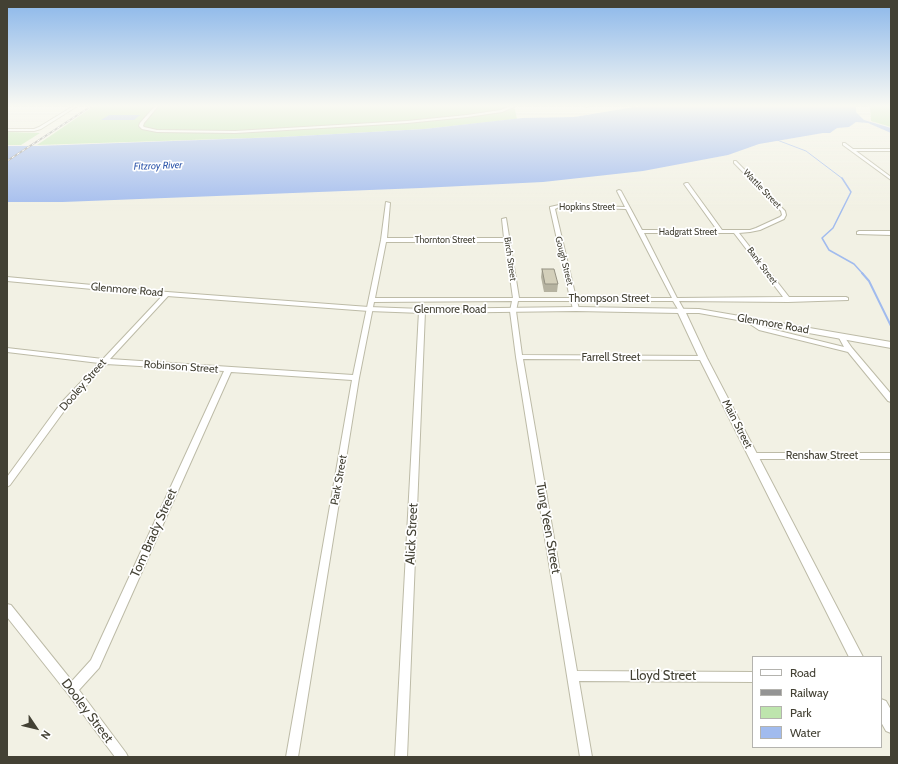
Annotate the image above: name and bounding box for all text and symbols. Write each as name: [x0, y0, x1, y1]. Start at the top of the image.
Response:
water label: Fitzroy River: [133, 159, 183, 173]
street label: Wattle Street: [741, 167, 783, 211]
street label: Hopkins Street: [559, 202, 615, 212]
street label: Hadgratt Street: [659, 227, 717, 237]
street label: Thornton Street: [415, 235, 475, 245]
street label: Gough Street: [553, 235, 575, 287]
street label: Birch Street: [502, 236, 518, 282]
street label: Bank Street: [744, 245, 780, 287]
street label: Glenmore Road: [90, 280, 164, 300]
street label: Thompson Street: [568, 292, 650, 306]
street label: Glenmore Road: [414, 303, 486, 317]
street label: Glenmore Road: [736, 311, 810, 337]
street label: Farrell Street: [582, 351, 640, 365]
street label: Dooley Street: [57, 356, 109, 414]
street label: Robinson Street: [143, 358, 219, 376]
street label: Main Street: [719, 397, 755, 451]
street label: Renshaw Street: [786, 449, 858, 463]
street label: Park Street: [328, 454, 350, 506]
street label: Tung Yeen Street: [532, 481, 564, 575]
street label: Tom Brady Street: [127, 486, 181, 580]
street label: Alick Street: [403, 503, 421, 565]
legend: [752, 656, 882, 748]
text: Road: [790, 665, 816, 680]
street label: Lloyd Street: [630, 668, 696, 684]
street label: Dooley Street: [58, 676, 116, 746]
text: Railway: [790, 685, 828, 700]
text: Park: [790, 705, 812, 720]
north arrow: [16, 708, 56, 748]
text: Water: [790, 725, 820, 740]
text: N: [38, 728, 54, 742]

